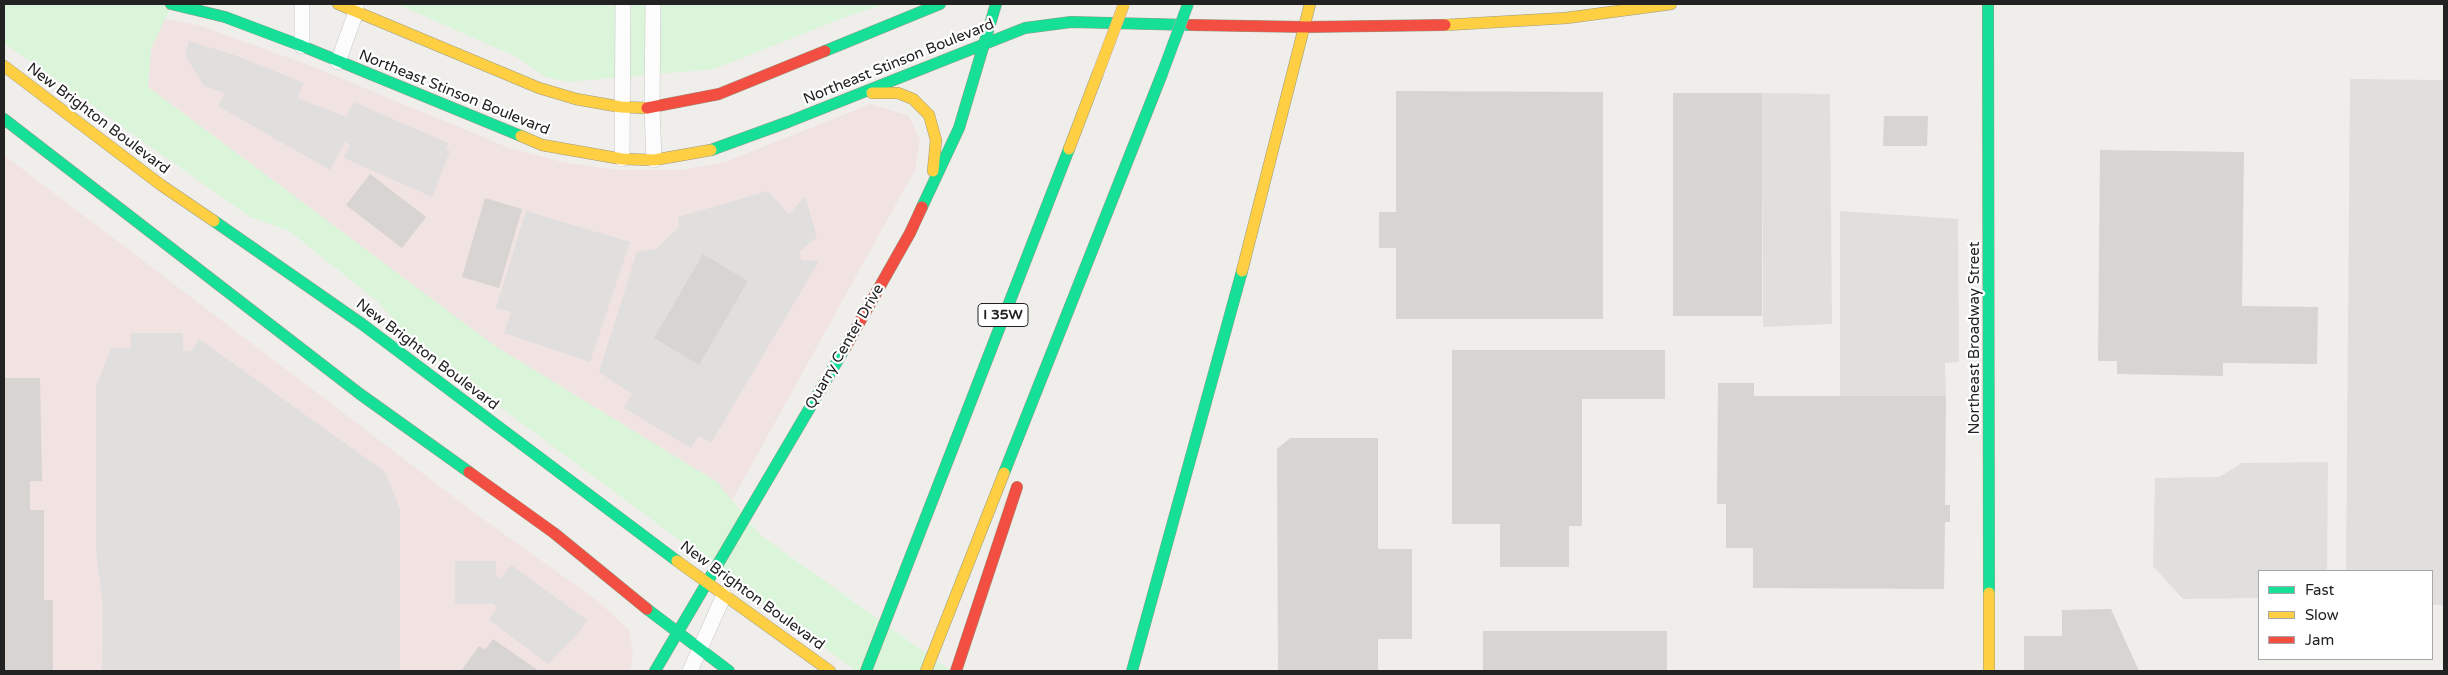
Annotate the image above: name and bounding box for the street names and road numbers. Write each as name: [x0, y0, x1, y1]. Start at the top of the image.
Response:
street label: Northeast Stinson Boulevard: [801, 15, 997, 109]
street label: Northeast Stinson Boulevard: [356, 46, 552, 140]
street label: New Brighton Boulevard: [23, 59, 173, 179]
street label: Northeast Broadway Street: [1966, 242, 1984, 434]
street label: Quarry Center Drive: [802, 281, 888, 413]
street label: New Brighton Boulevard: [352, 295, 502, 415]
road number: I 35W: [978, 304, 1028, 326]
street label: New Brighton Boulevard: [676, 538, 828, 654]

